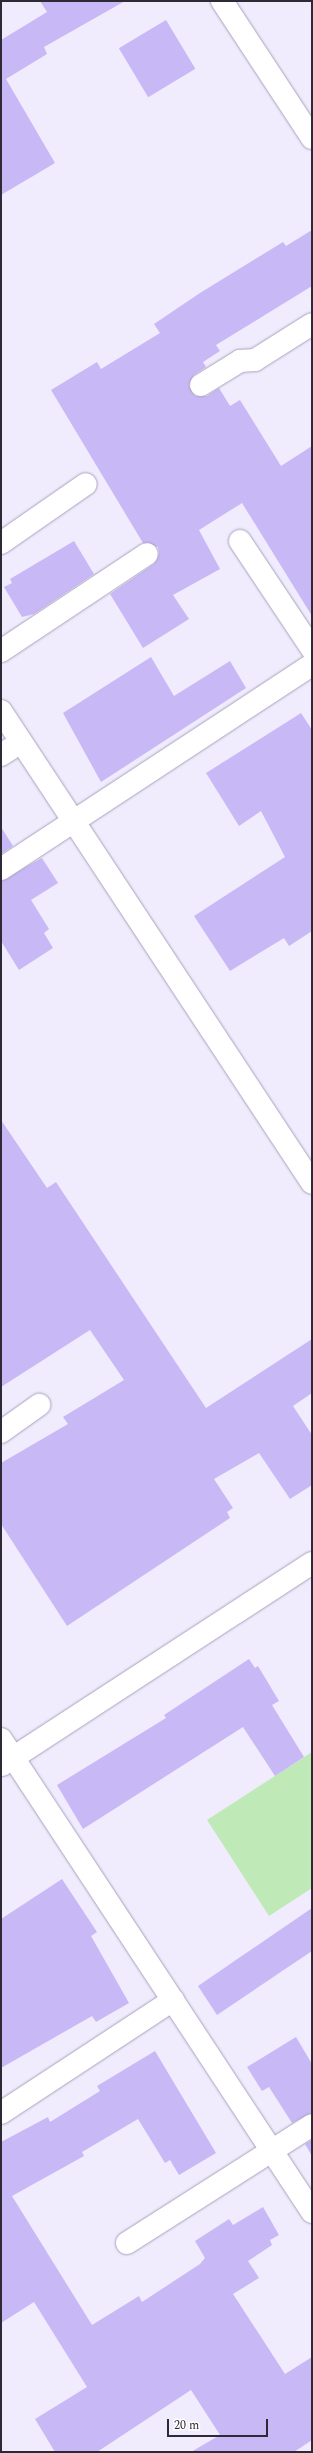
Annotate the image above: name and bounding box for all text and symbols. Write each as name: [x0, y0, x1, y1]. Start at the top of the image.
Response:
scale bar: [169, 2411, 270, 2437]
text: 20 m: [174, 2416, 199, 2435]

